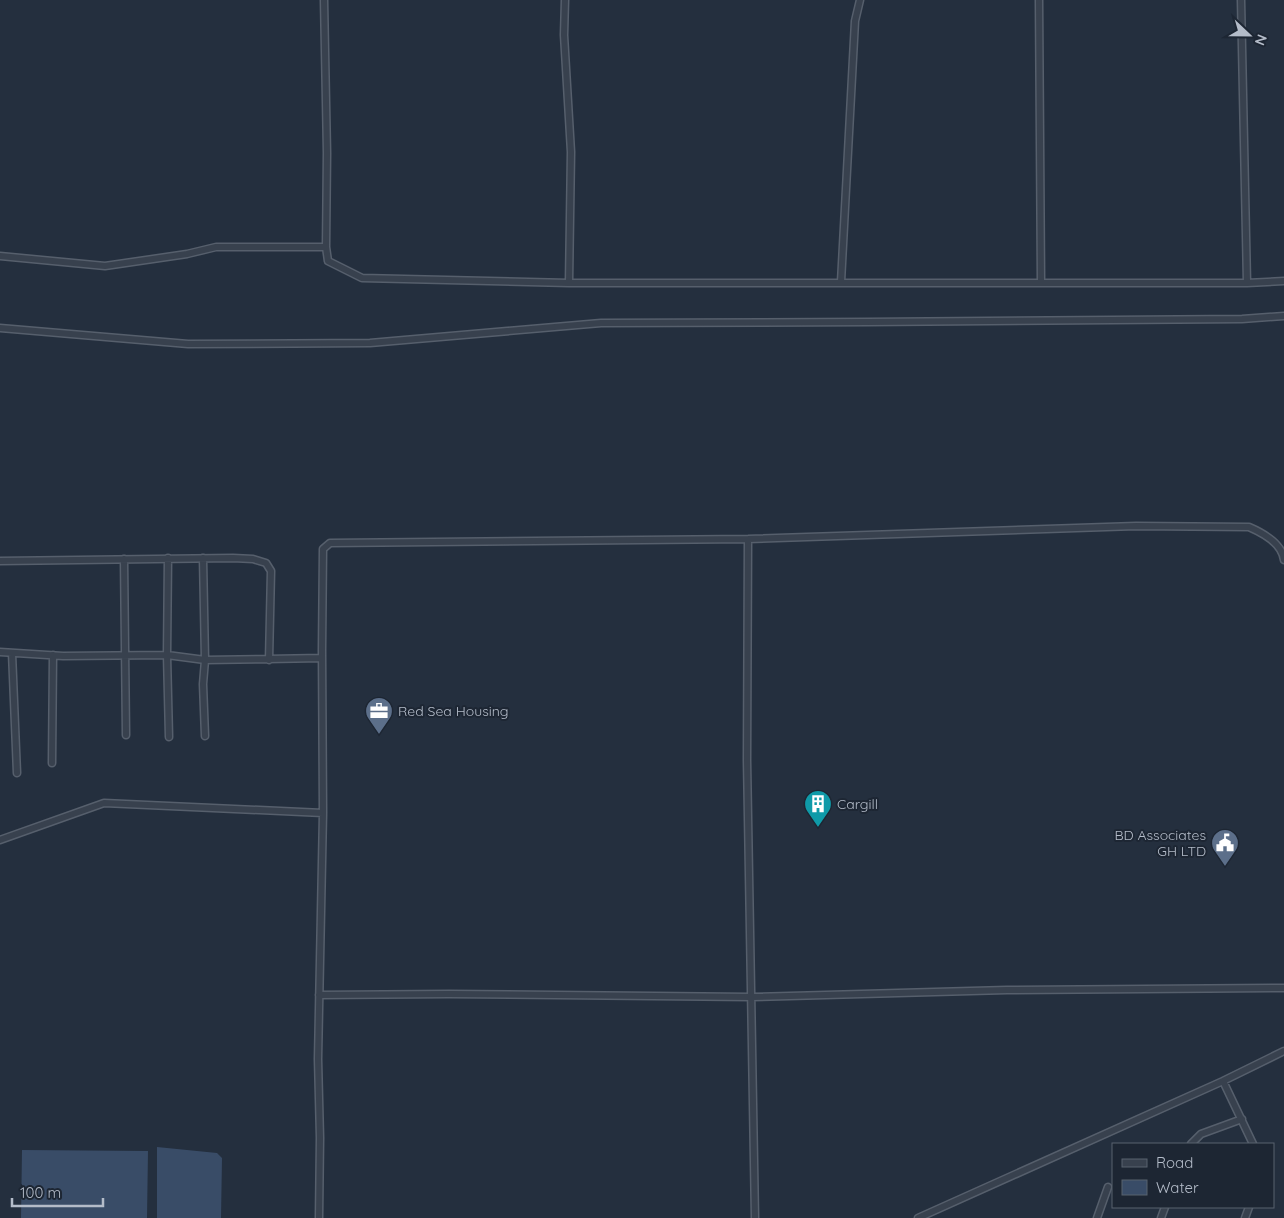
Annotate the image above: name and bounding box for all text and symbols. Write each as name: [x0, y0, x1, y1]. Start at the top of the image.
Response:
north arrow: [1224, 10, 1274, 60]
text: N: [1251, 32, 1271, 48]
office icon: Red Sea Housing: [364, 696, 394, 735]
place label: Red Sea Housing: [398, 702, 509, 720]
building icon: Cargill: [803, 789, 833, 828]
place label: Cargill: [837, 795, 878, 813]
place label: BD Associates GH LTD: [1114, 826, 1206, 860]
public building icon: BD Associates GH LTD: [1210, 828, 1240, 867]
legend: [1112, 1143, 1274, 1208]
text: Road: [1156, 1153, 1193, 1172]
scale bar: [12, 1176, 104, 1208]
text: Water: [1156, 1178, 1199, 1197]
text: 100 m: [20, 1183, 61, 1202]

